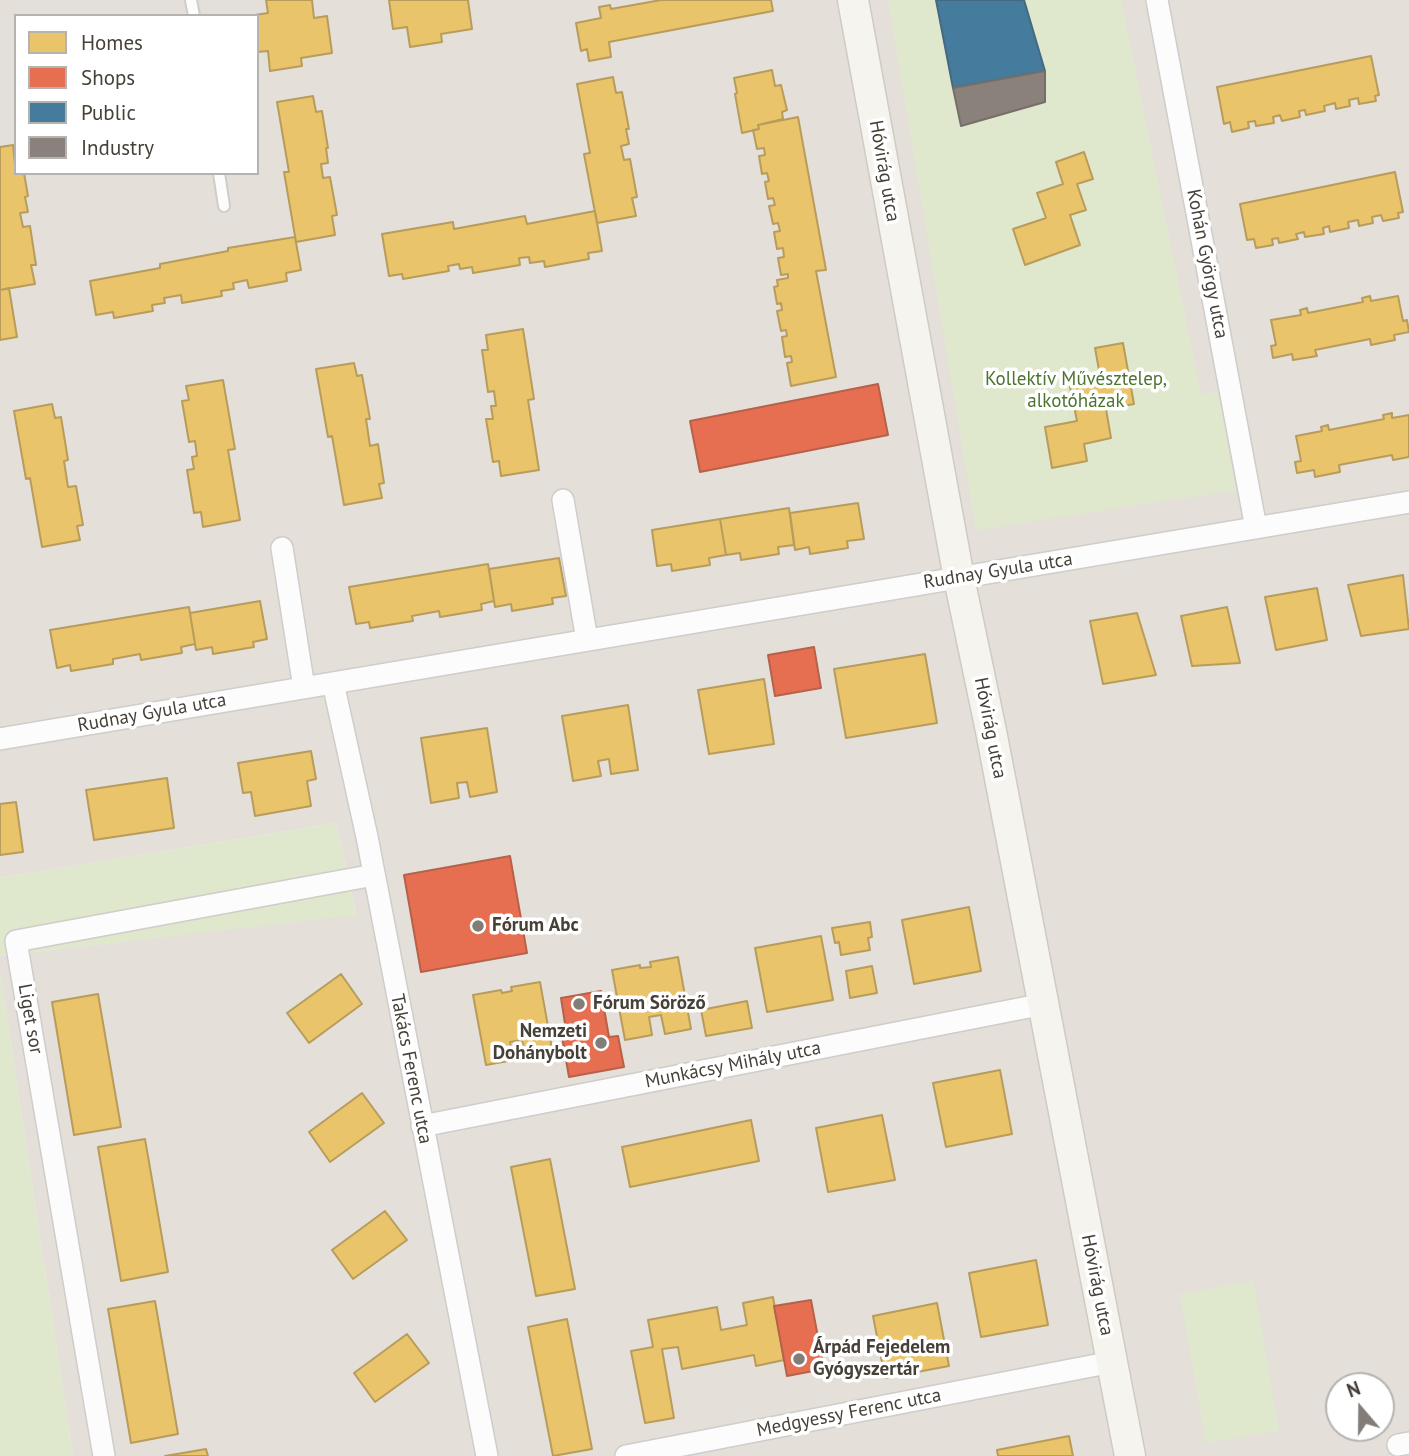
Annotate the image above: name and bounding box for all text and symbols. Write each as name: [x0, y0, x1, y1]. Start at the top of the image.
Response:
legend: [14, 14, 259, 175]
text: Homes: [81, 29, 143, 56]
text: Shops: [81, 64, 135, 91]
text: Public: [81, 99, 136, 126]
street label: Hóvirág utca: [864, 118, 904, 224]
text: Industry: [81, 134, 154, 161]
street label: Kohán György utca: [1181, 187, 1233, 341]
park label: Kollektív Művésztelep, alkotóházak: [985, 369, 1167, 413]
street label: Rudnay Gyula utca: [922, 548, 1074, 594]
street label: Hóvirág utca: [969, 675, 1011, 781]
street label: Rudnay Gyula utca: [76, 689, 228, 737]
place label: Fórum Abc: [492, 915, 579, 937]
marker: Fórum Abc: [470, 918, 486, 934]
street label: Liget sor: [13, 982, 47, 1056]
street label: Takács Ferenc utca: [385, 992, 437, 1146]
place label: Fórum Söröző: [593, 993, 706, 1015]
marker: Fórum Söröző: [571, 996, 587, 1012]
place label: Nemzeti Dohánybolt: [493, 1021, 587, 1065]
marker: Nemzeti Dohánybolt: [593, 1035, 609, 1051]
street label: Munkácsy Mihály utca: [643, 1037, 823, 1093]
street label: Hóvirág utca: [1076, 1232, 1118, 1338]
place label: Árpád Fejedelem Gyógyszertár: [813, 1337, 950, 1381]
marker: Árpád Fejedelem Gyógyszertár: [791, 1351, 807, 1367]
north arrow: [1325, 1372, 1395, 1442]
text: N: [1344, 1376, 1363, 1403]
street label: Medgyessy Ferenc utca: [755, 1384, 943, 1442]

